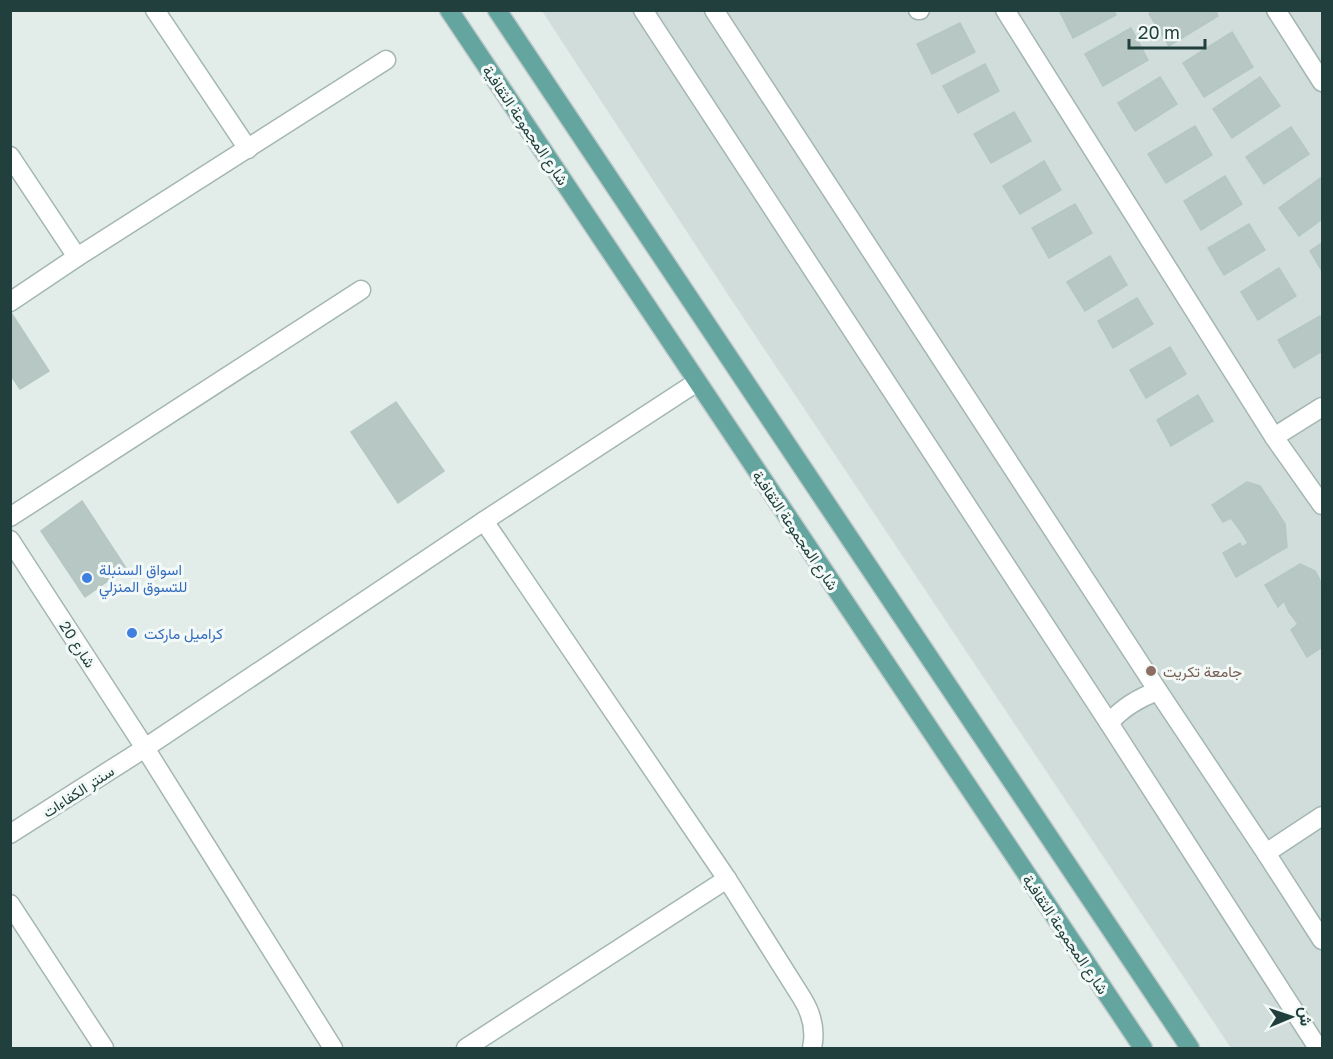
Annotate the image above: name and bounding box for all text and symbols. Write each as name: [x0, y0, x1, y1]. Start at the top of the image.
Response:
scale bar: [1129, 12, 1206, 50]
text: 20 m: [1138, 21, 1180, 43]
street label: شارع المجموعة الثقافية: [477, 62, 573, 190]
street label: شارع المجموعة الثقافية: [747, 467, 843, 595]
place label: اسواق السنبلة للتسوق المنزلي: [99, 560, 187, 600]
marker: اسواق السنبلة للتسوق المنزلي: [80, 571, 94, 585]
street label: شارع 20: [54, 617, 100, 672]
place label: كراميل ماركت: [144, 624, 223, 643]
marker: كراميل ماركت: [125, 626, 139, 640]
place label: جامعة تكريت: [1163, 662, 1242, 681]
marker: جامعة تكريت: [1144, 664, 1158, 678]
street label: سنتر الكفاءات: [39, 761, 118, 822]
street label: شارع المجموعة الثقافية: [1017, 871, 1113, 999]
north arrow: [1261, 987, 1321, 1047]
text: ش: [1296, 1007, 1316, 1026]

